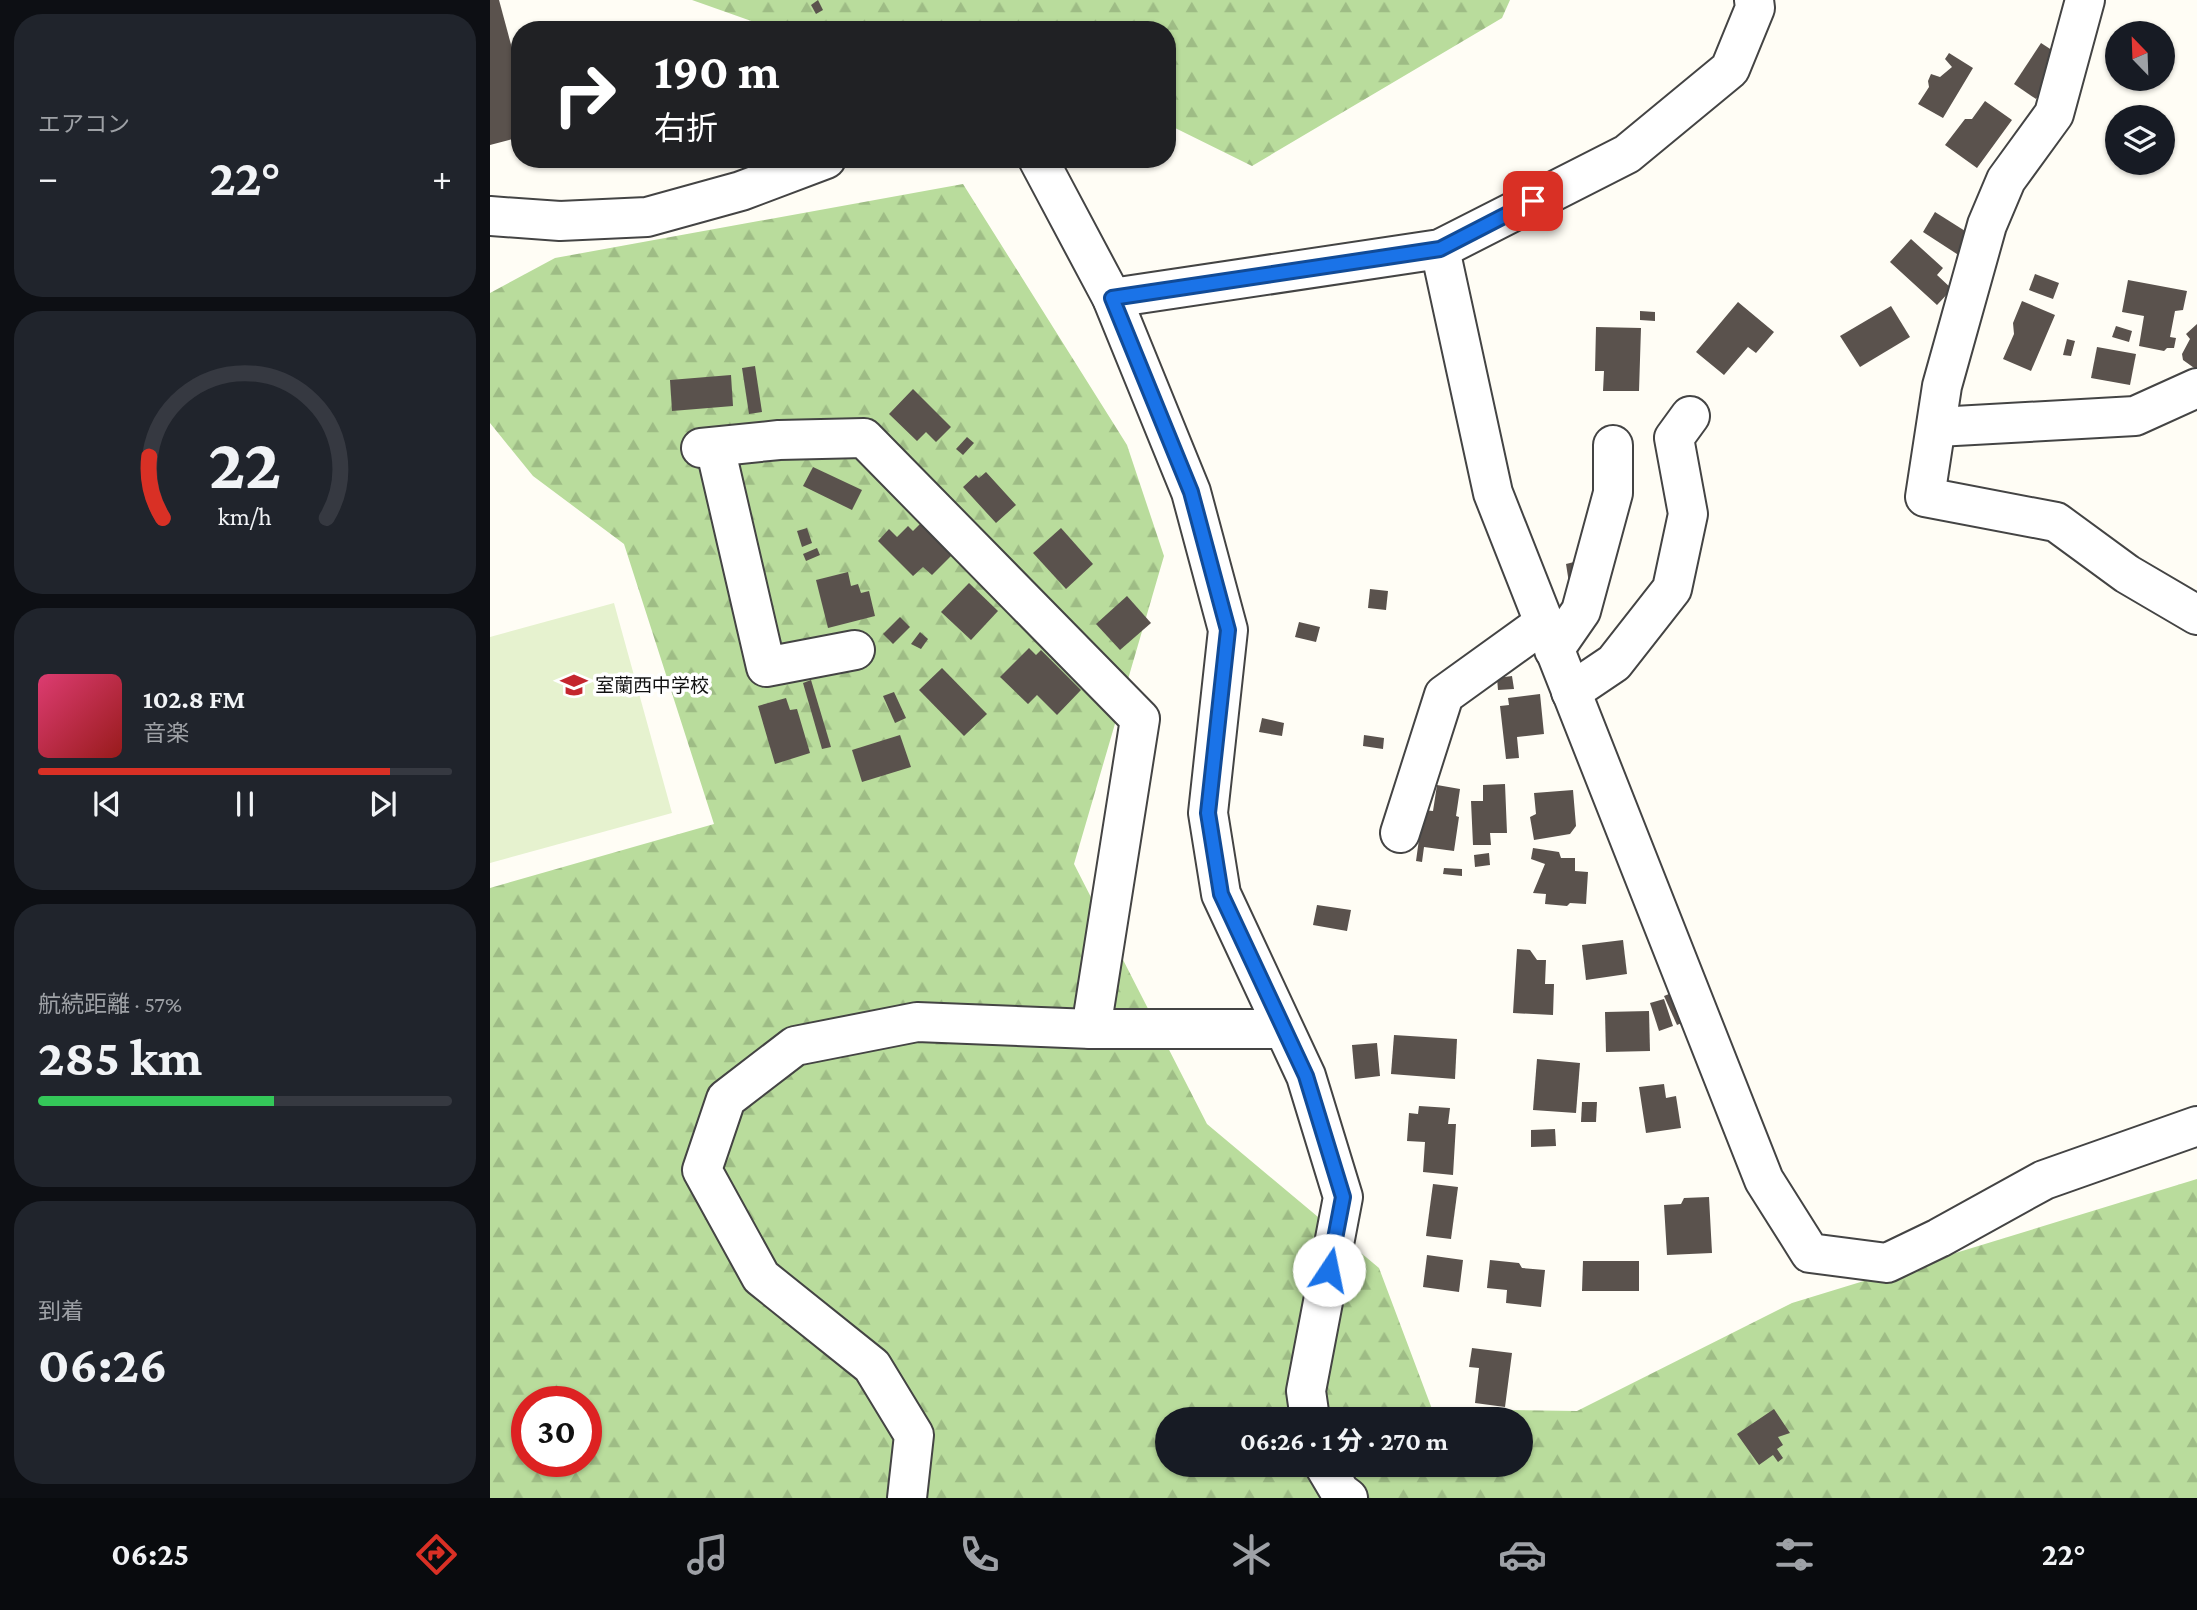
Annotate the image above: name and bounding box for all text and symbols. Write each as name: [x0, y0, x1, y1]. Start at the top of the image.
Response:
north arrow: [2105, 21, 2175, 91]
map controls: [2105, 21, 2175, 175]
text: 190 m: [654, 44, 780, 99]
icon: right: [539, 49, 630, 140]
button: layers: [2105, 105, 2175, 175]
text: 右折: [654, 110, 718, 146]
text: エアコン: [38, 111, 130, 137]
text: 22°: [209, 148, 281, 206]
text: −: [38, 156, 58, 198]
text: +: [432, 156, 452, 198]
pin: [1503, 171, 1563, 231]
icon: arrive: [1514, 182, 1552, 220]
text: 22: [208, 424, 282, 505]
text: km/h: [218, 503, 272, 530]
school or university icon: 室蘭西中学校: [559, 670, 589, 700]
place label: 室蘭西中学校: [595, 675, 709, 696]
text: 102.8 FM: [143, 685, 245, 714]
text: 音楽: [143, 720, 189, 746]
icon: previous: [88, 785, 126, 823]
icon: pause: [226, 785, 264, 823]
icon: next: [364, 785, 402, 823]
text: 航続距離 · 57%: [38, 991, 182, 1017]
text: 285 km: [38, 1028, 202, 1086]
position arrow: [1292, 1233, 1366, 1307]
text: 到着: [38, 1298, 84, 1324]
text: 06:26: [38, 1335, 167, 1393]
speed limit sign: 30: [511, 1386, 602, 1477]
text: 06:26 · 1 分 · 270 m: [1240, 1427, 1448, 1456]
icon: directions: [412, 1530, 461, 1579]
icon: music: [683, 1530, 732, 1579]
icon: phone: [955, 1530, 1004, 1579]
icon: climate: [1227, 1530, 1276, 1579]
icon: car: [1498, 1530, 1547, 1579]
icon: filters: [1770, 1530, 1819, 1579]
text: 06:25: [111, 1536, 189, 1572]
text: 22°: [2042, 1536, 2086, 1572]

